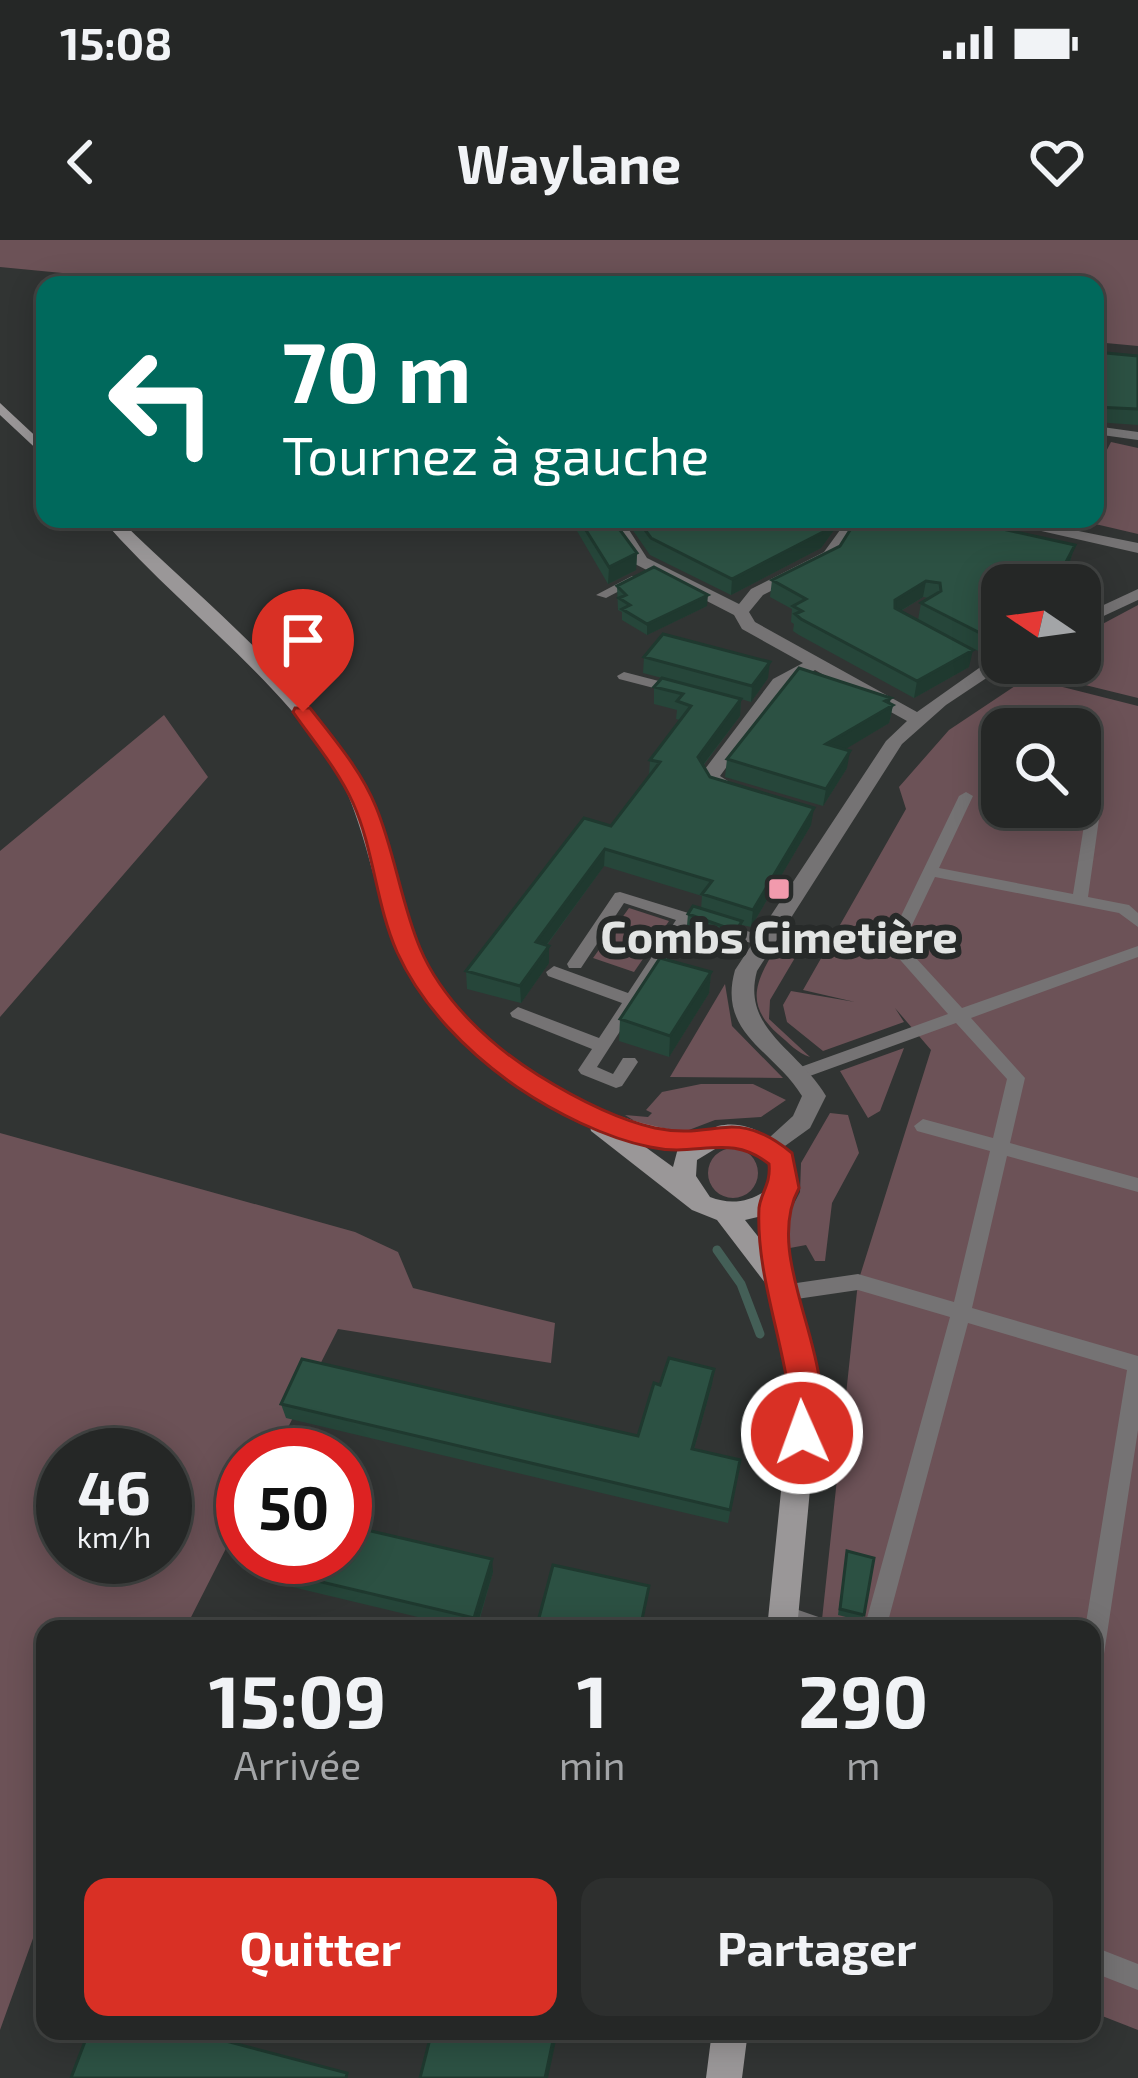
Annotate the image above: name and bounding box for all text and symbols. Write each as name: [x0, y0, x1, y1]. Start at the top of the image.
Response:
text: 15:08: [60, 15, 172, 69]
icon: back: [48, 129, 114, 195]
icon: heart: [1024, 129, 1090, 195]
text: Waylane: [457, 130, 681, 195]
text: 70 m: [282, 319, 472, 420]
icon: left: [84, 324, 240, 480]
text: Tournez à gauche: [282, 421, 709, 486]
north arrow: [981, 564, 1101, 684]
map controls: [981, 564, 1101, 828]
pin: [252, 589, 354, 712]
icon: arrive: [270, 607, 336, 673]
button: search: [981, 708, 1101, 828]
marker: Combs Cimetière: [766, 876, 792, 902]
place label: Combs Cimetière: [600, 908, 958, 962]
position arrow: [739, 1370, 865, 1496]
speed limit sign: 50: [216, 1428, 372, 1584]
text: 46: [77, 1455, 151, 1527]
text: km/h: [77, 1518, 151, 1554]
text: 15:09: [209, 1656, 386, 1742]
text: 1: [577, 1656, 608, 1742]
text: 290: [798, 1656, 928, 1742]
text: Arrivée: [234, 1741, 361, 1788]
text: min: [559, 1741, 625, 1788]
text: m: [846, 1741, 880, 1788]
button: Quitter: [84, 1878, 557, 2016]
button: Partager: [581, 1878, 1053, 2016]

